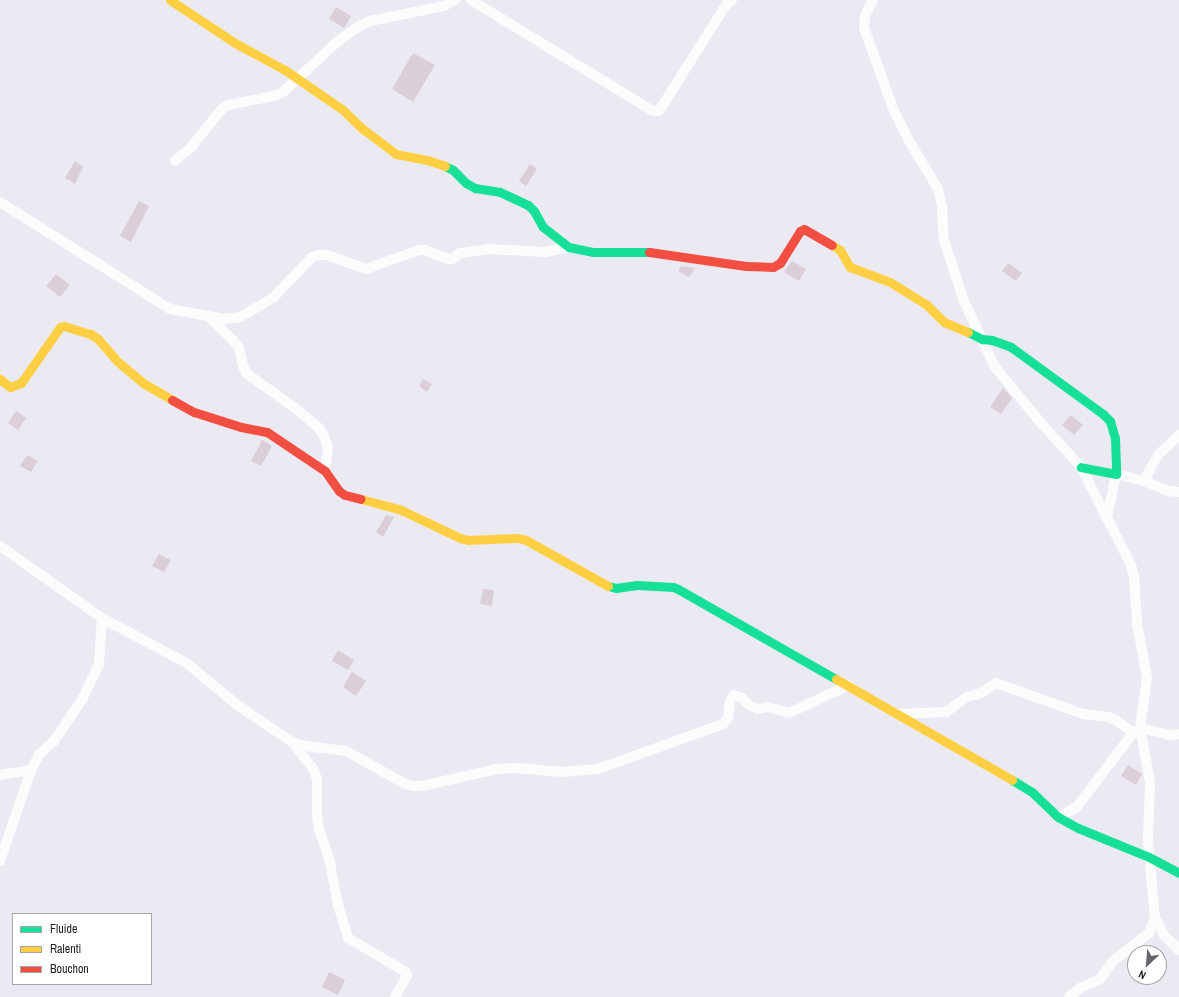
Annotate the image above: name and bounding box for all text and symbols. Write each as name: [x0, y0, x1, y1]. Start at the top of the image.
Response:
legend: [12, 913, 152, 985]
text: Fluide: [50, 921, 77, 937]
text: Ralenti: [50, 941, 81, 957]
north arrow: [1127, 945, 1167, 985]
text: Bouchon: [50, 961, 89, 977]
text: N: [1136, 967, 1148, 983]

